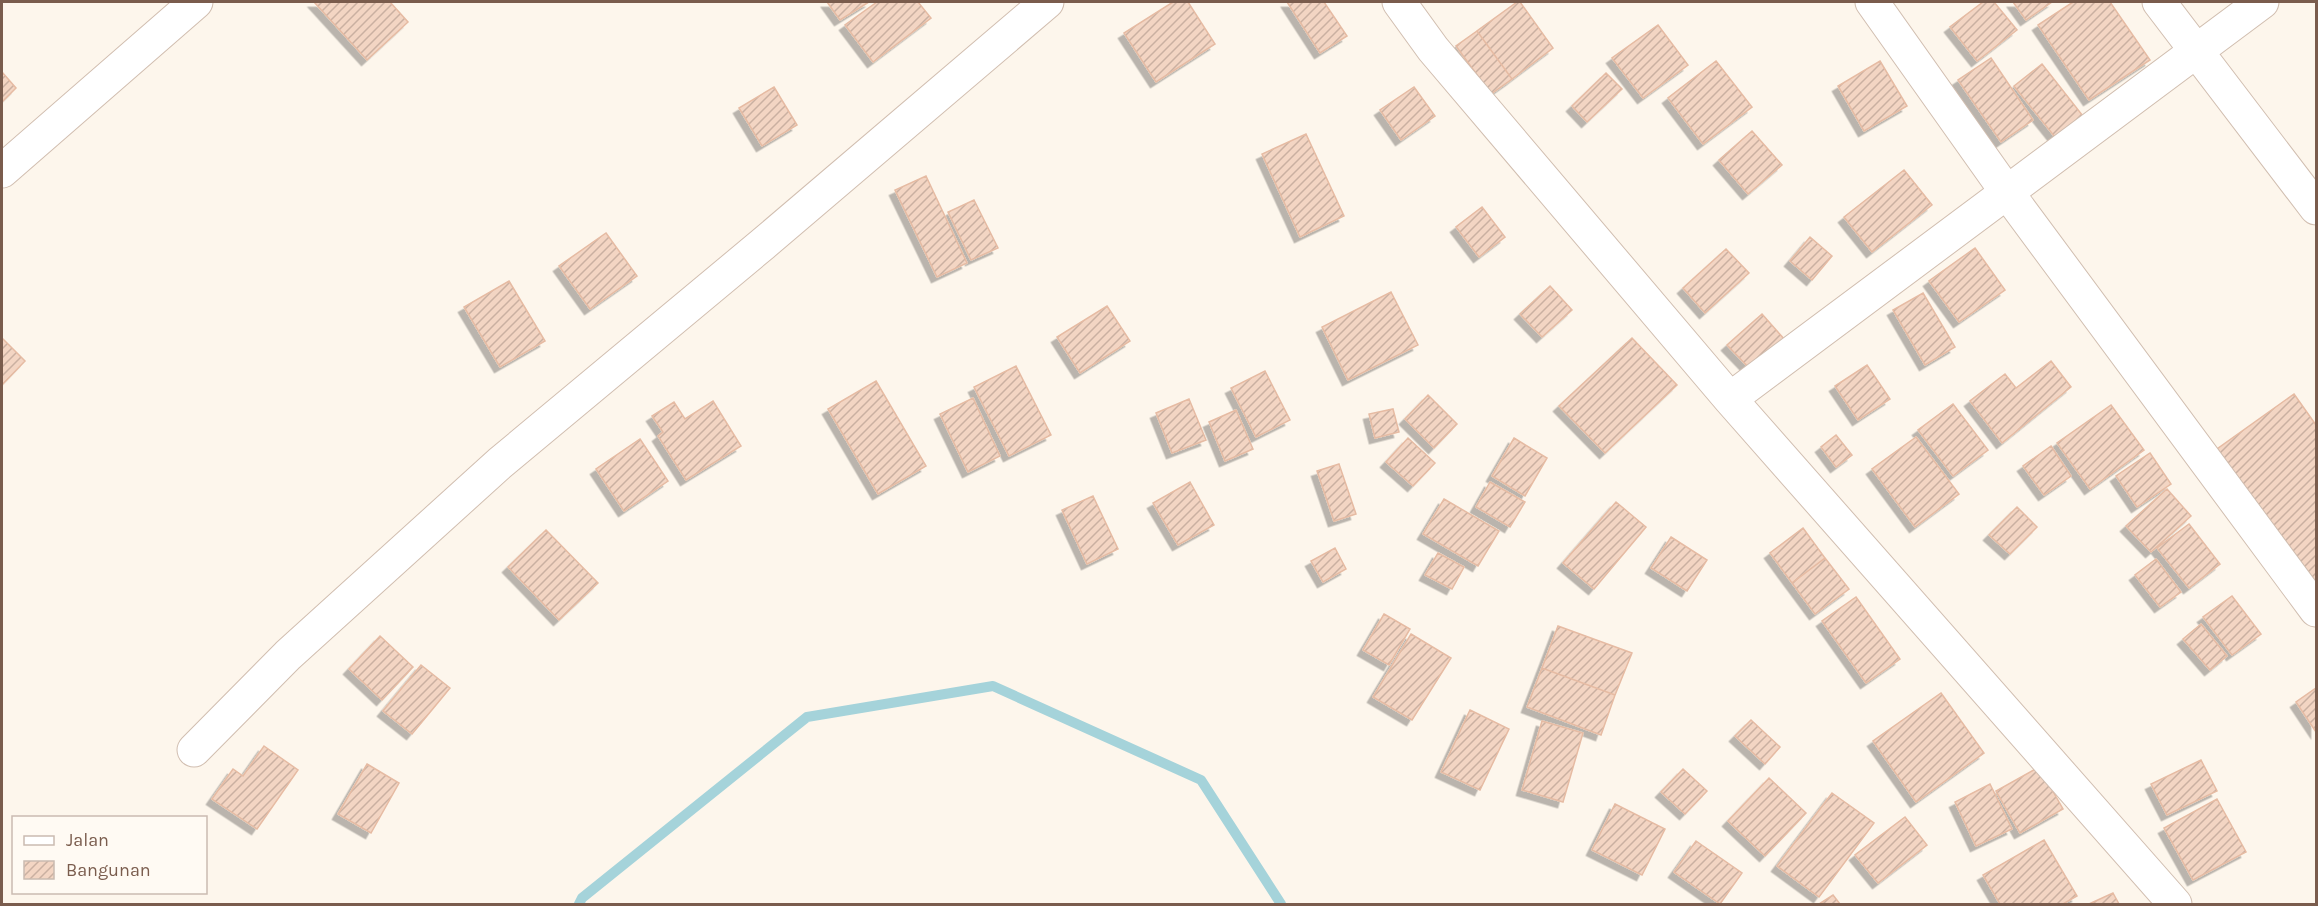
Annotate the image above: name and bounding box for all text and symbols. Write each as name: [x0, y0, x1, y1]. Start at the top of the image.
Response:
legend: [12, 816, 207, 894]
text: Jalan: [66, 829, 109, 851]
text: Bangunan: [66, 859, 151, 881]

